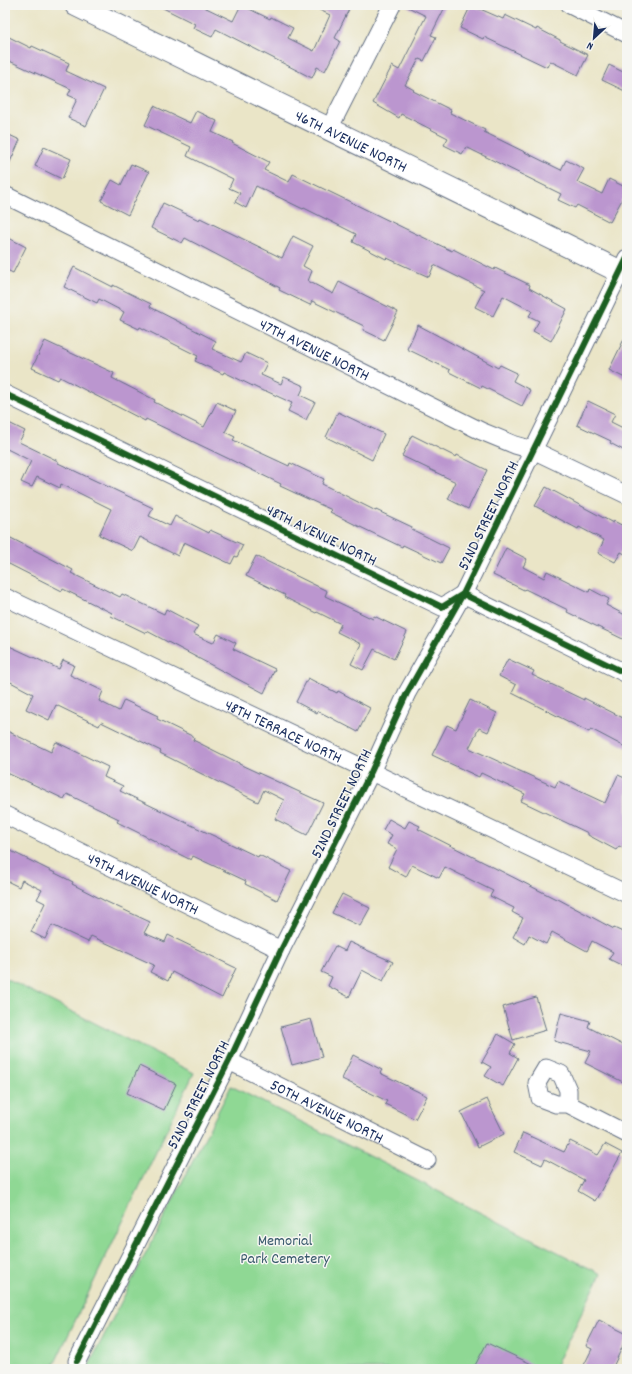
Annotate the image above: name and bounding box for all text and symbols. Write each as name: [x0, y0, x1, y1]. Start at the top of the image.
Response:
north arrow: [574, 18, 614, 58]
text: N: [584, 37, 596, 54]
street label: 46TH AVENUE NORTH: [290, 105, 411, 180]
street label: 47TH AVENUE NORTH: [255, 314, 373, 388]
street label: 52ND STREET NORTH: [453, 457, 526, 575]
street label: 48TH AVENUE NORTH: [261, 499, 380, 573]
street label: 48TH TERRACE NORTH: [220, 695, 345, 770]
street label: 52ND STREET NORTH: [306, 745, 379, 863]
street label: 49TH AVENUE NORTH: [82, 848, 202, 922]
street label: 52ND STREET NORTH: [162, 1037, 237, 1154]
street label: 50TH AVENUE NORTH: [266, 1074, 387, 1150]
park label: Memorial Park Cemetery: [240, 1230, 330, 1271]

